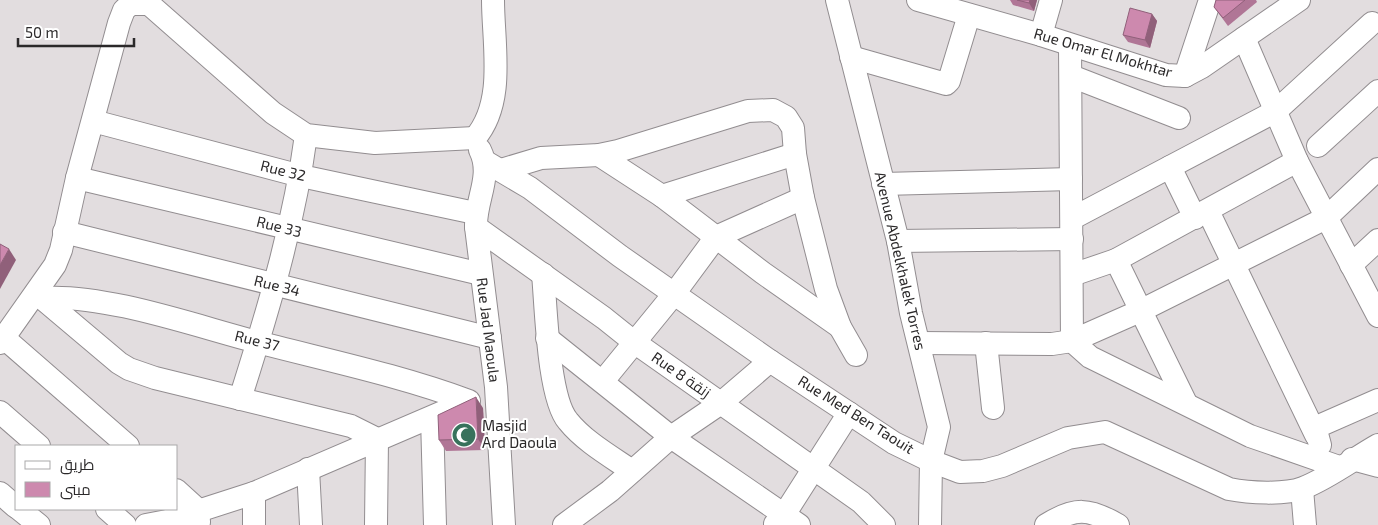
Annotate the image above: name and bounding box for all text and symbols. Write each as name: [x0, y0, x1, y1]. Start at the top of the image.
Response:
scale bar: [18, 15, 134, 47]
text: 50 m: [25, 23, 59, 41]
street label: Rue Omar El Mokhtar: [1032, 24, 1175, 80]
street label: Rue 32: [259, 156, 308, 184]
street label: Avenue Abdelkhalek Torres: [872, 170, 930, 352]
street label: Rue 33: [255, 212, 304, 240]
street label: Rue 34: [252, 271, 302, 299]
street label: Rue Jad Maoula: [474, 276, 504, 383]
street label: Rue 37: [233, 326, 282, 354]
street label: Rue 8 زنقة: [648, 347, 715, 402]
street label: Rue Med Ben Taouit: [795, 371, 918, 457]
place label: Masjid Ard Daoula: [482, 416, 557, 451]
mosque icon: Masjid Ard Daoula: [451, 422, 477, 448]
legend: [15, 445, 178, 510]
text: طريق: [60, 455, 94, 475]
text: مبنى: [60, 480, 91, 500]

